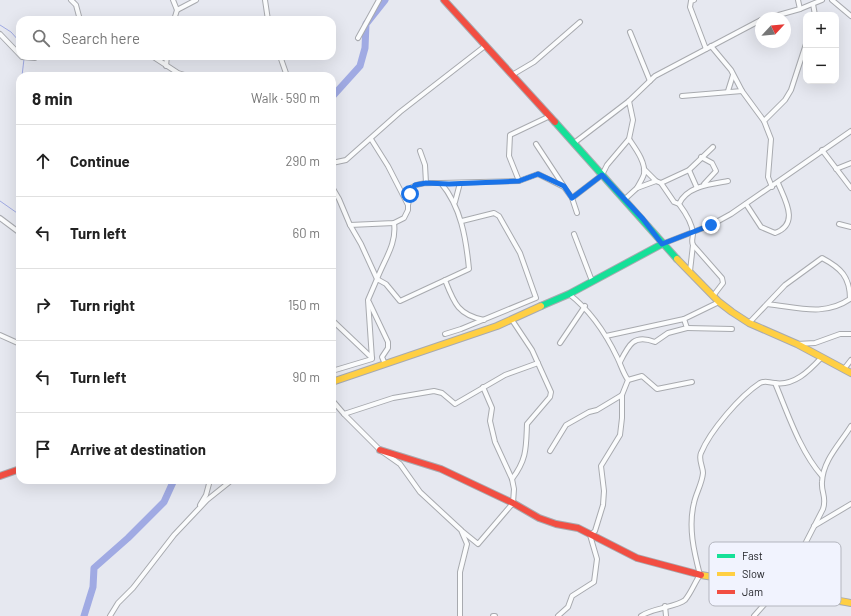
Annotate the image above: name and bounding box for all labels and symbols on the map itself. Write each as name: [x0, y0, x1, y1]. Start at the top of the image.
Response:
north arrow: [755, 12, 791, 48]
route start: [401, 185, 419, 203]
route end: [702, 216, 720, 234]
legend: [709, 542, 841, 606]
text: Fast: [742, 549, 763, 562]
text: Slow: [742, 567, 765, 580]
text: Jam: [742, 585, 763, 598]

